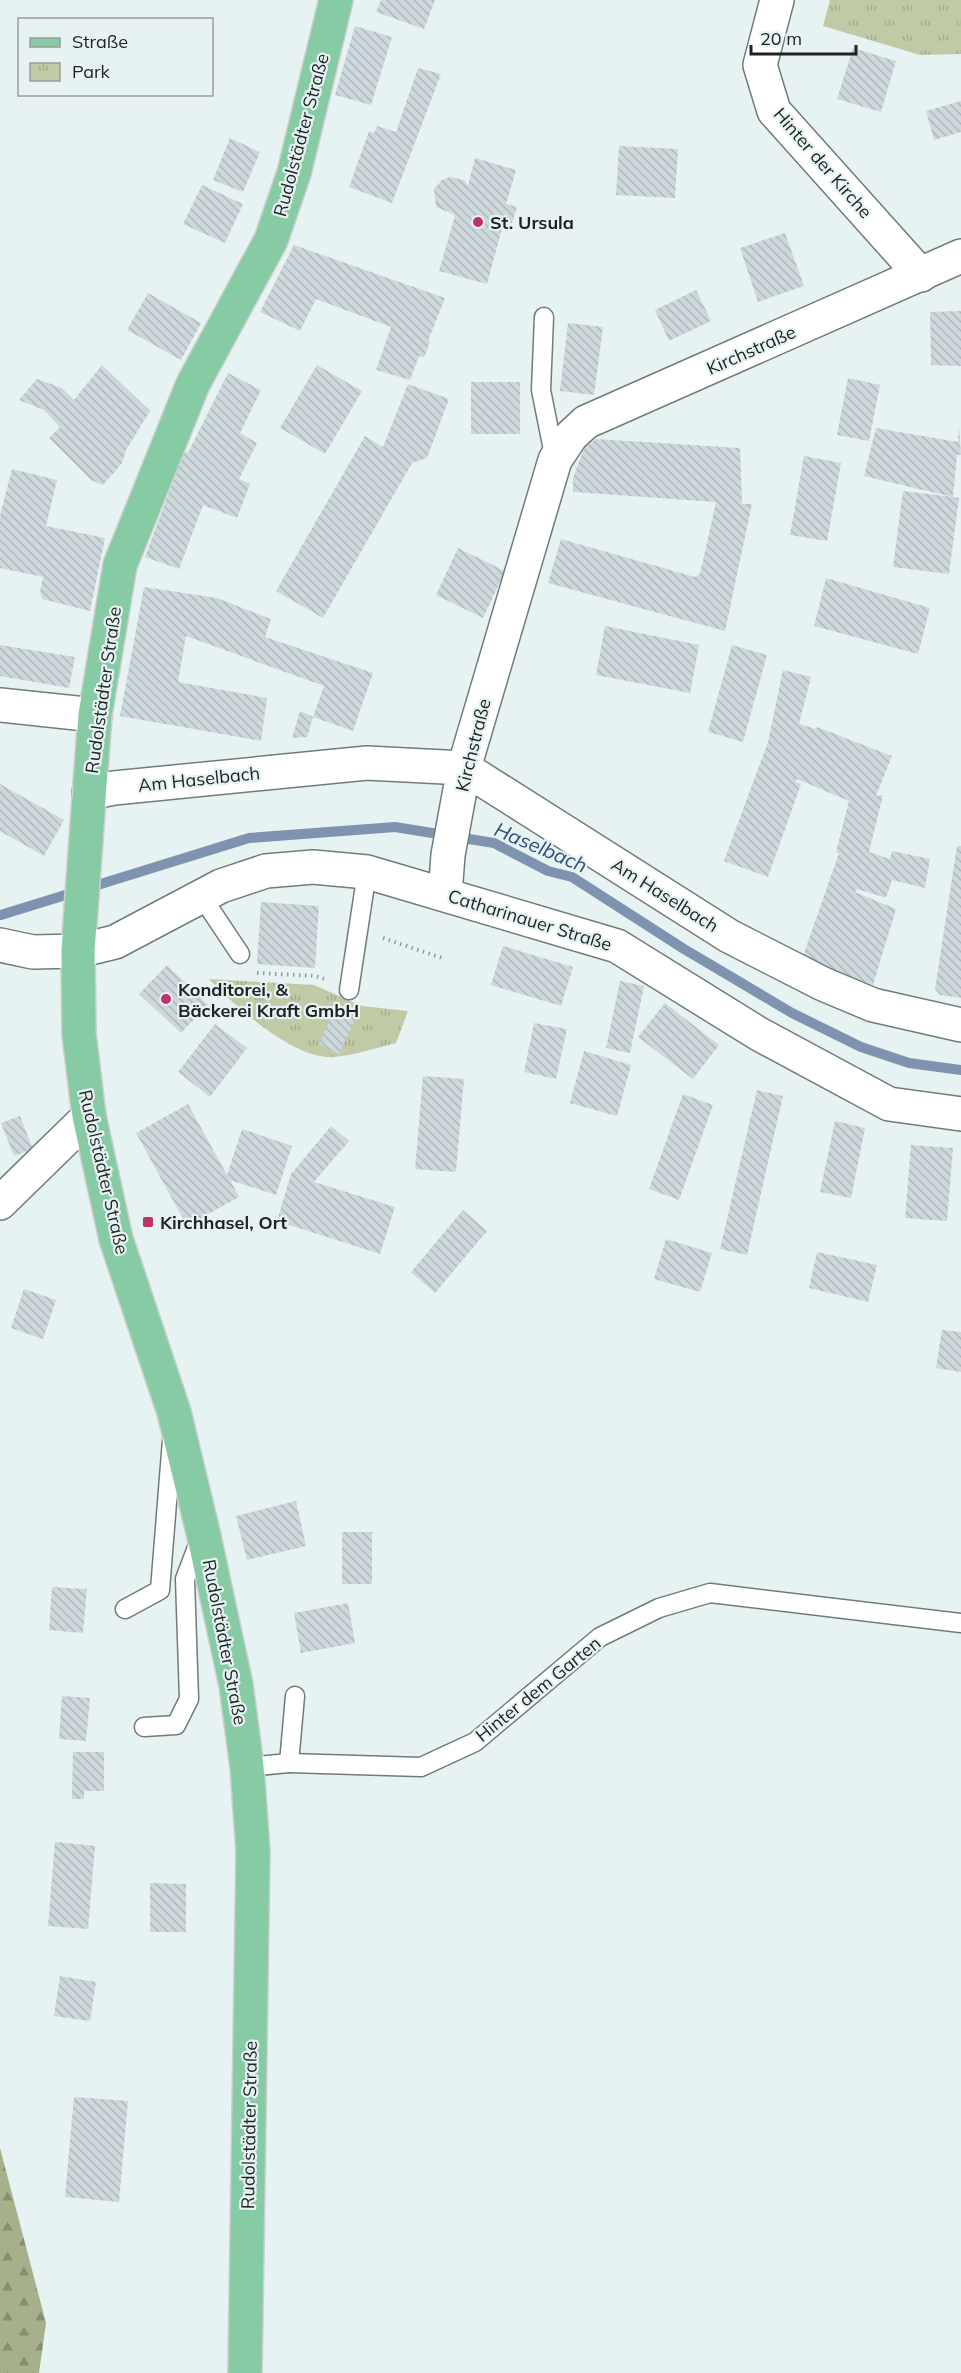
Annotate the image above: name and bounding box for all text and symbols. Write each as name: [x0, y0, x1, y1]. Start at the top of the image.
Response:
legend: [18, 18, 213, 96]
scale bar: [751, 18, 856, 56]
text: 20 m: [760, 27, 802, 50]
text: Straße: [72, 30, 128, 53]
street label: Rudolstädter Straße: [268, 51, 334, 219]
text: Park: [72, 60, 111, 83]
street label: Hinter der Kirche: [769, 103, 877, 223]
place label: St. Ursula: [490, 211, 574, 234]
marker: St. Ursula: [471, 215, 485, 229]
street label: Kirchstraße: [703, 320, 799, 380]
street label: Rudolstädter Straße: [80, 605, 126, 775]
street label: Kirchstraße: [450, 696, 496, 794]
street label: Am Haselbach: [137, 761, 261, 797]
water label: Haselbach: [491, 816, 591, 878]
street label: Am Haselbach: [607, 853, 723, 937]
street label: Catharinauer Straße: [445, 884, 615, 956]
place label: Konditorei, & Bäckerei Kraft GmbH: [178, 978, 359, 1022]
marker: Konditorei, & Bäckerei Kraft GmbH: [159, 992, 173, 1006]
street label: Rudolstädter Straße: [74, 1088, 134, 1256]
place label: Kirchhasel, Ort: [160, 1211, 287, 1234]
marker: Kirchhasel, Ort: [141, 1215, 155, 1229]
street label: Rudolstädter Straße: [198, 1557, 252, 1727]
street label: Hinter dem Garten: [471, 1631, 605, 1747]
street label: Rudolstädter Straße: [236, 2041, 262, 2209]

